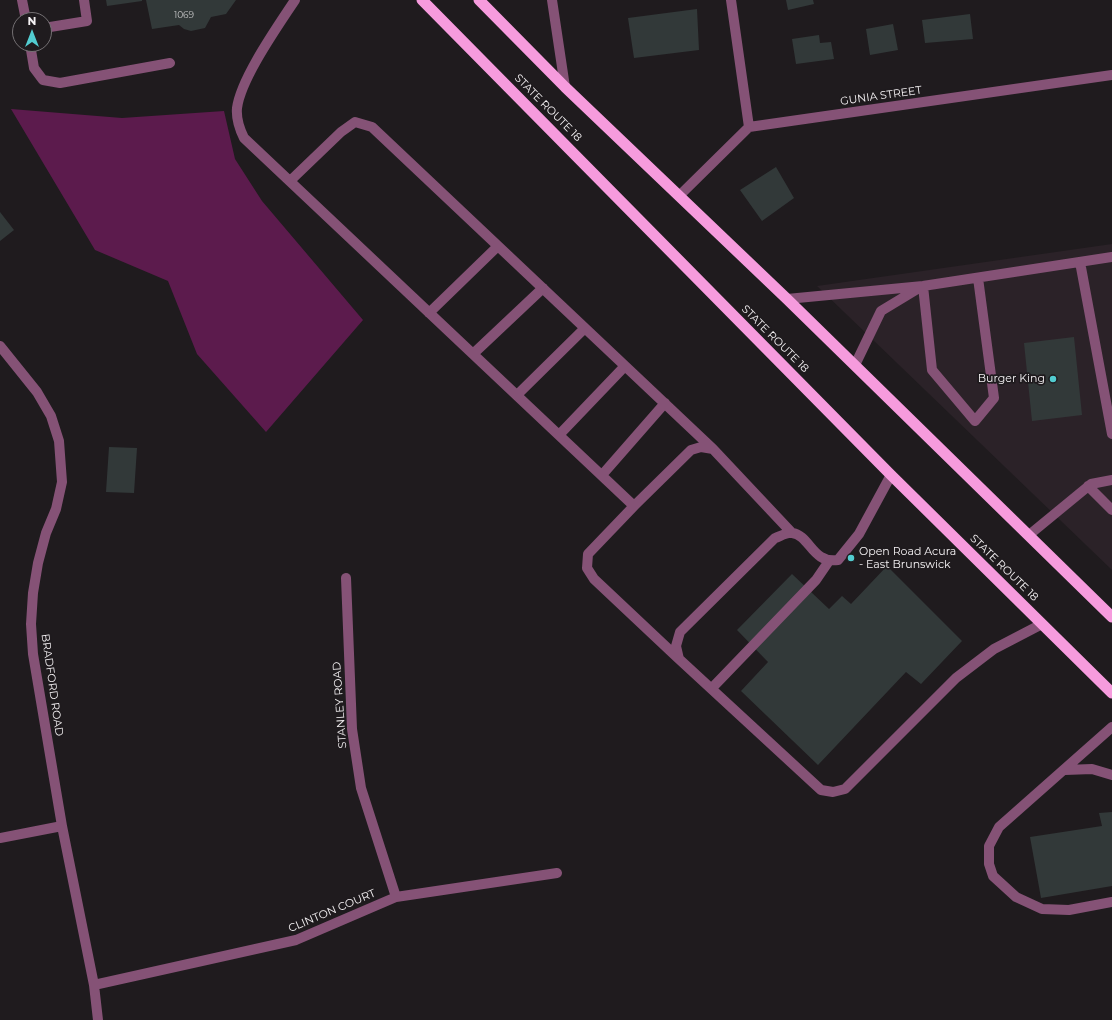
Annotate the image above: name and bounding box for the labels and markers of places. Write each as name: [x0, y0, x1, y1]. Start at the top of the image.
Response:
place label: Burger King: [978, 372, 1045, 386]
marker: Burger King: [1048, 374, 1058, 384]
place label: Open Road Acura - East Brunswick: [859, 545, 956, 571]
marker: Open Road Acura - East Brunswick: [846, 553, 856, 563]

